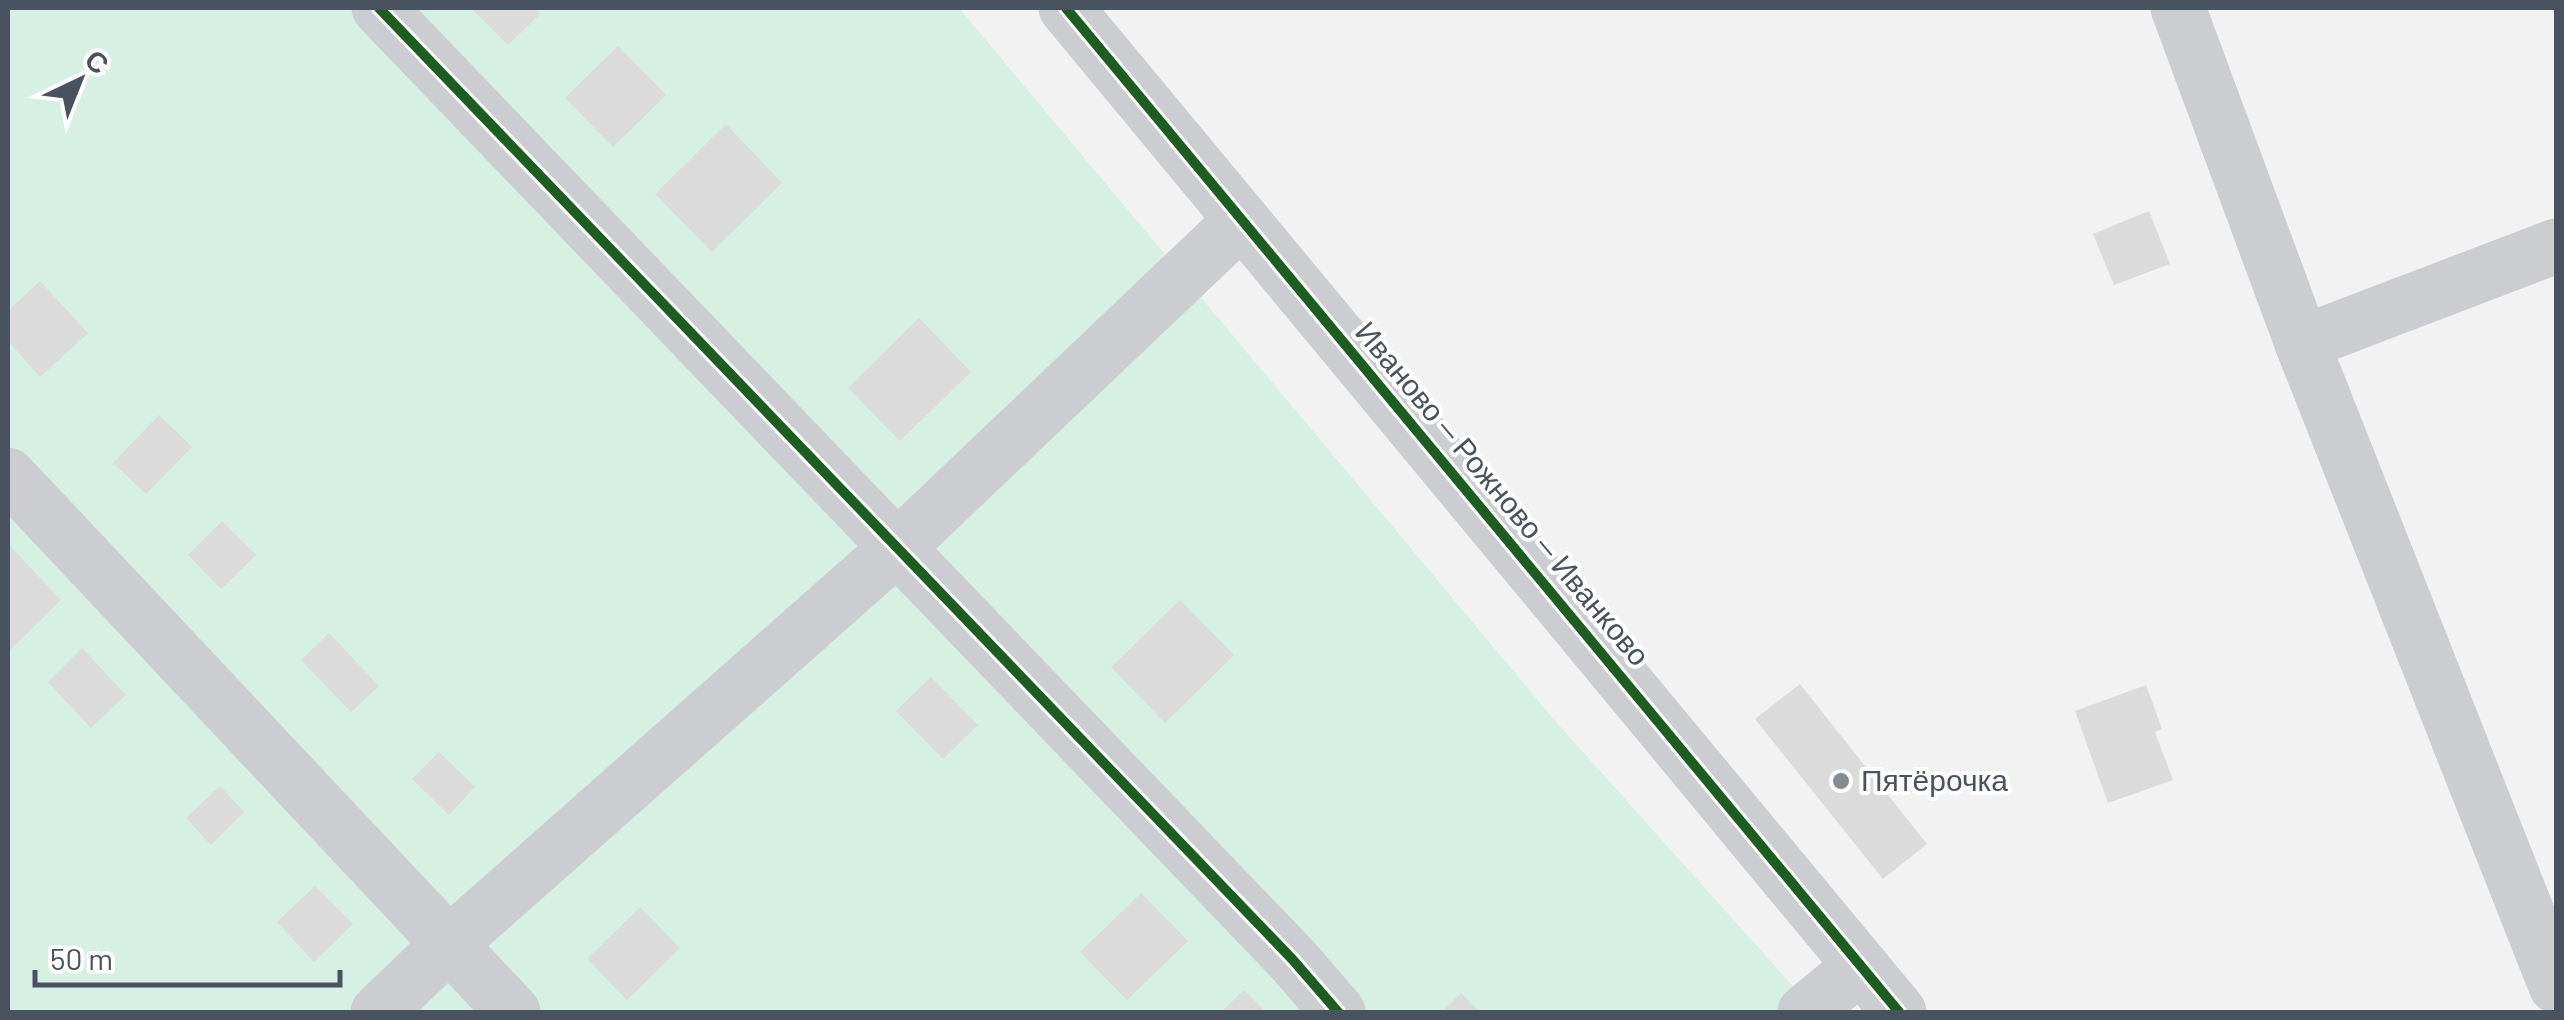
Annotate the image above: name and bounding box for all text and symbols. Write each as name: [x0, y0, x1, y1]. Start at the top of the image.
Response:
north arrow: [30, 30, 130, 130]
text: С: [79, 42, 117, 80]
street label: Иваново — Рожново — Иванково: [1349, 313, 1658, 672]
place label: Пятёрочка: [1861, 761, 2008, 797]
marker: Пятёрочка: [1830, 770, 1852, 792]
scale bar: [35, 925, 340, 987]
text: 50 m: [50, 940, 113, 976]

